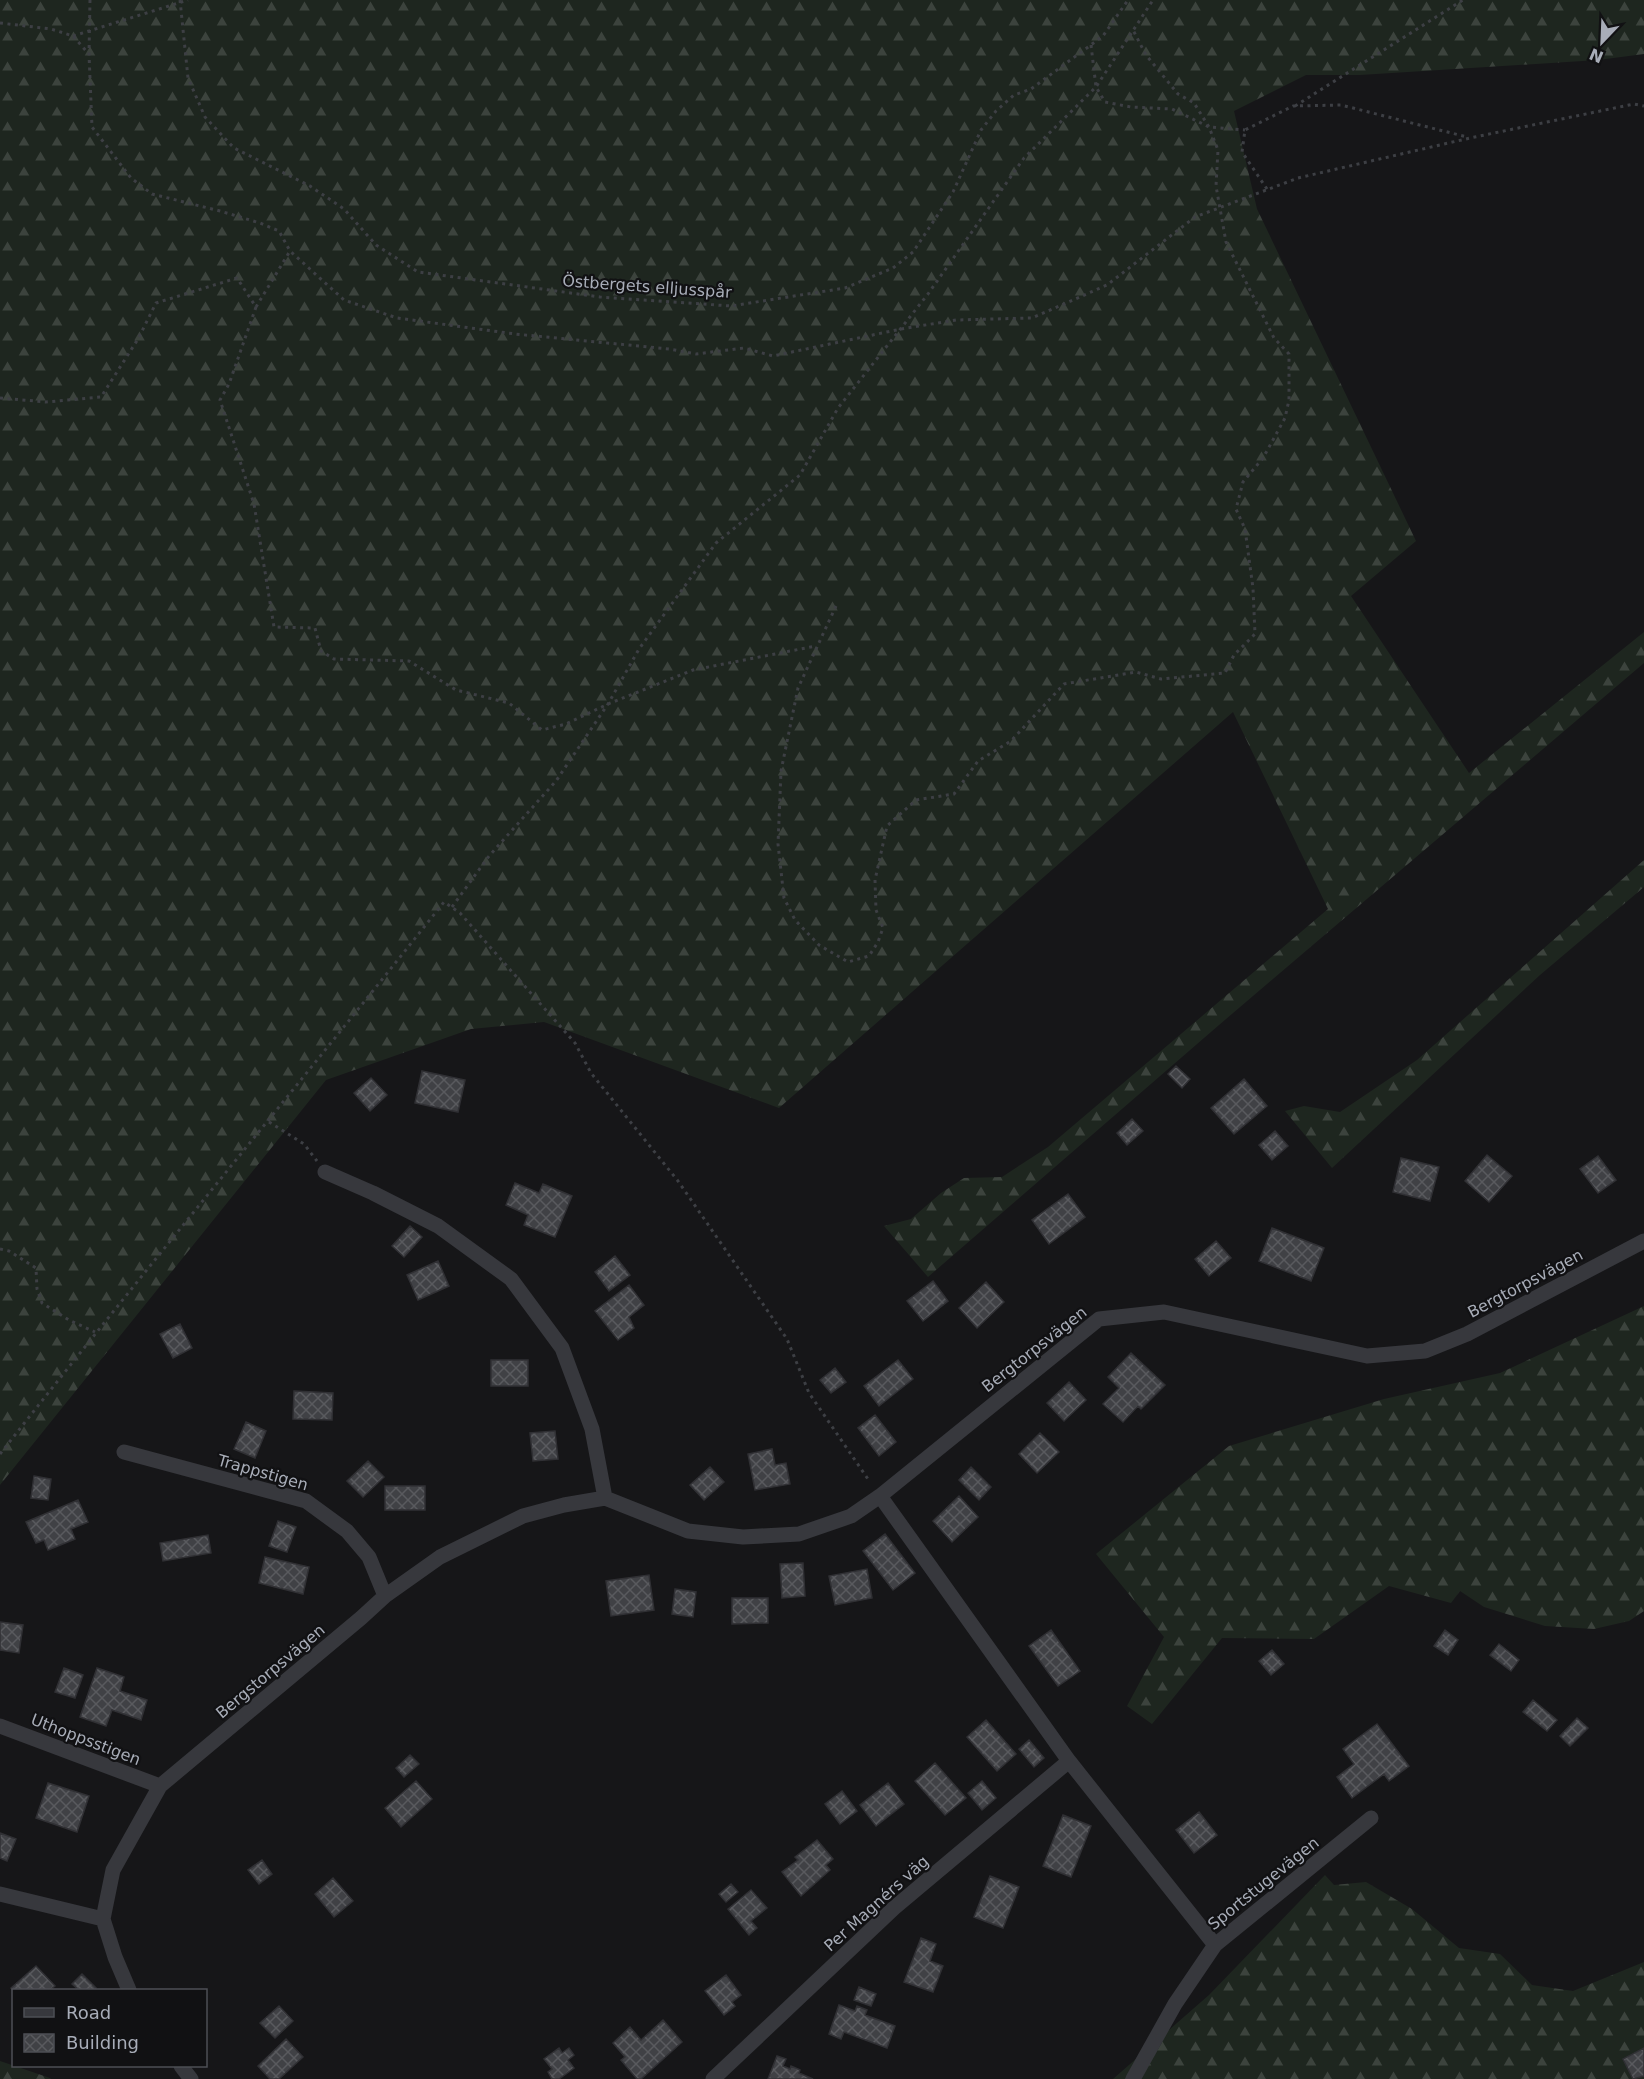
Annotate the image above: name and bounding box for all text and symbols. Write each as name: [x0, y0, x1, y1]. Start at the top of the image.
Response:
north arrow: [1572, 12, 1632, 72]
text: N: [1586, 44, 1606, 67]
street label: Östbergets elljusspår: [562, 271, 733, 302]
street label: Bergtorpsvägen: [1464, 1245, 1586, 1322]
street label: Bergtorpsvägen: [978, 1303, 1091, 1396]
street label: Trappstigen: [214, 1450, 310, 1494]
street label: Bergstorpsvägen: [212, 1620, 329, 1722]
street label: Uthoppsstigen: [28, 1710, 143, 1769]
street label: Sportstugevägen: [1204, 1833, 1323, 1934]
street label: Per Magnérs väg: [820, 1852, 932, 1955]
legend: [12, 1989, 207, 2067]
text: Road: [66, 2002, 111, 2023]
text: Building: [66, 2032, 139, 2053]

